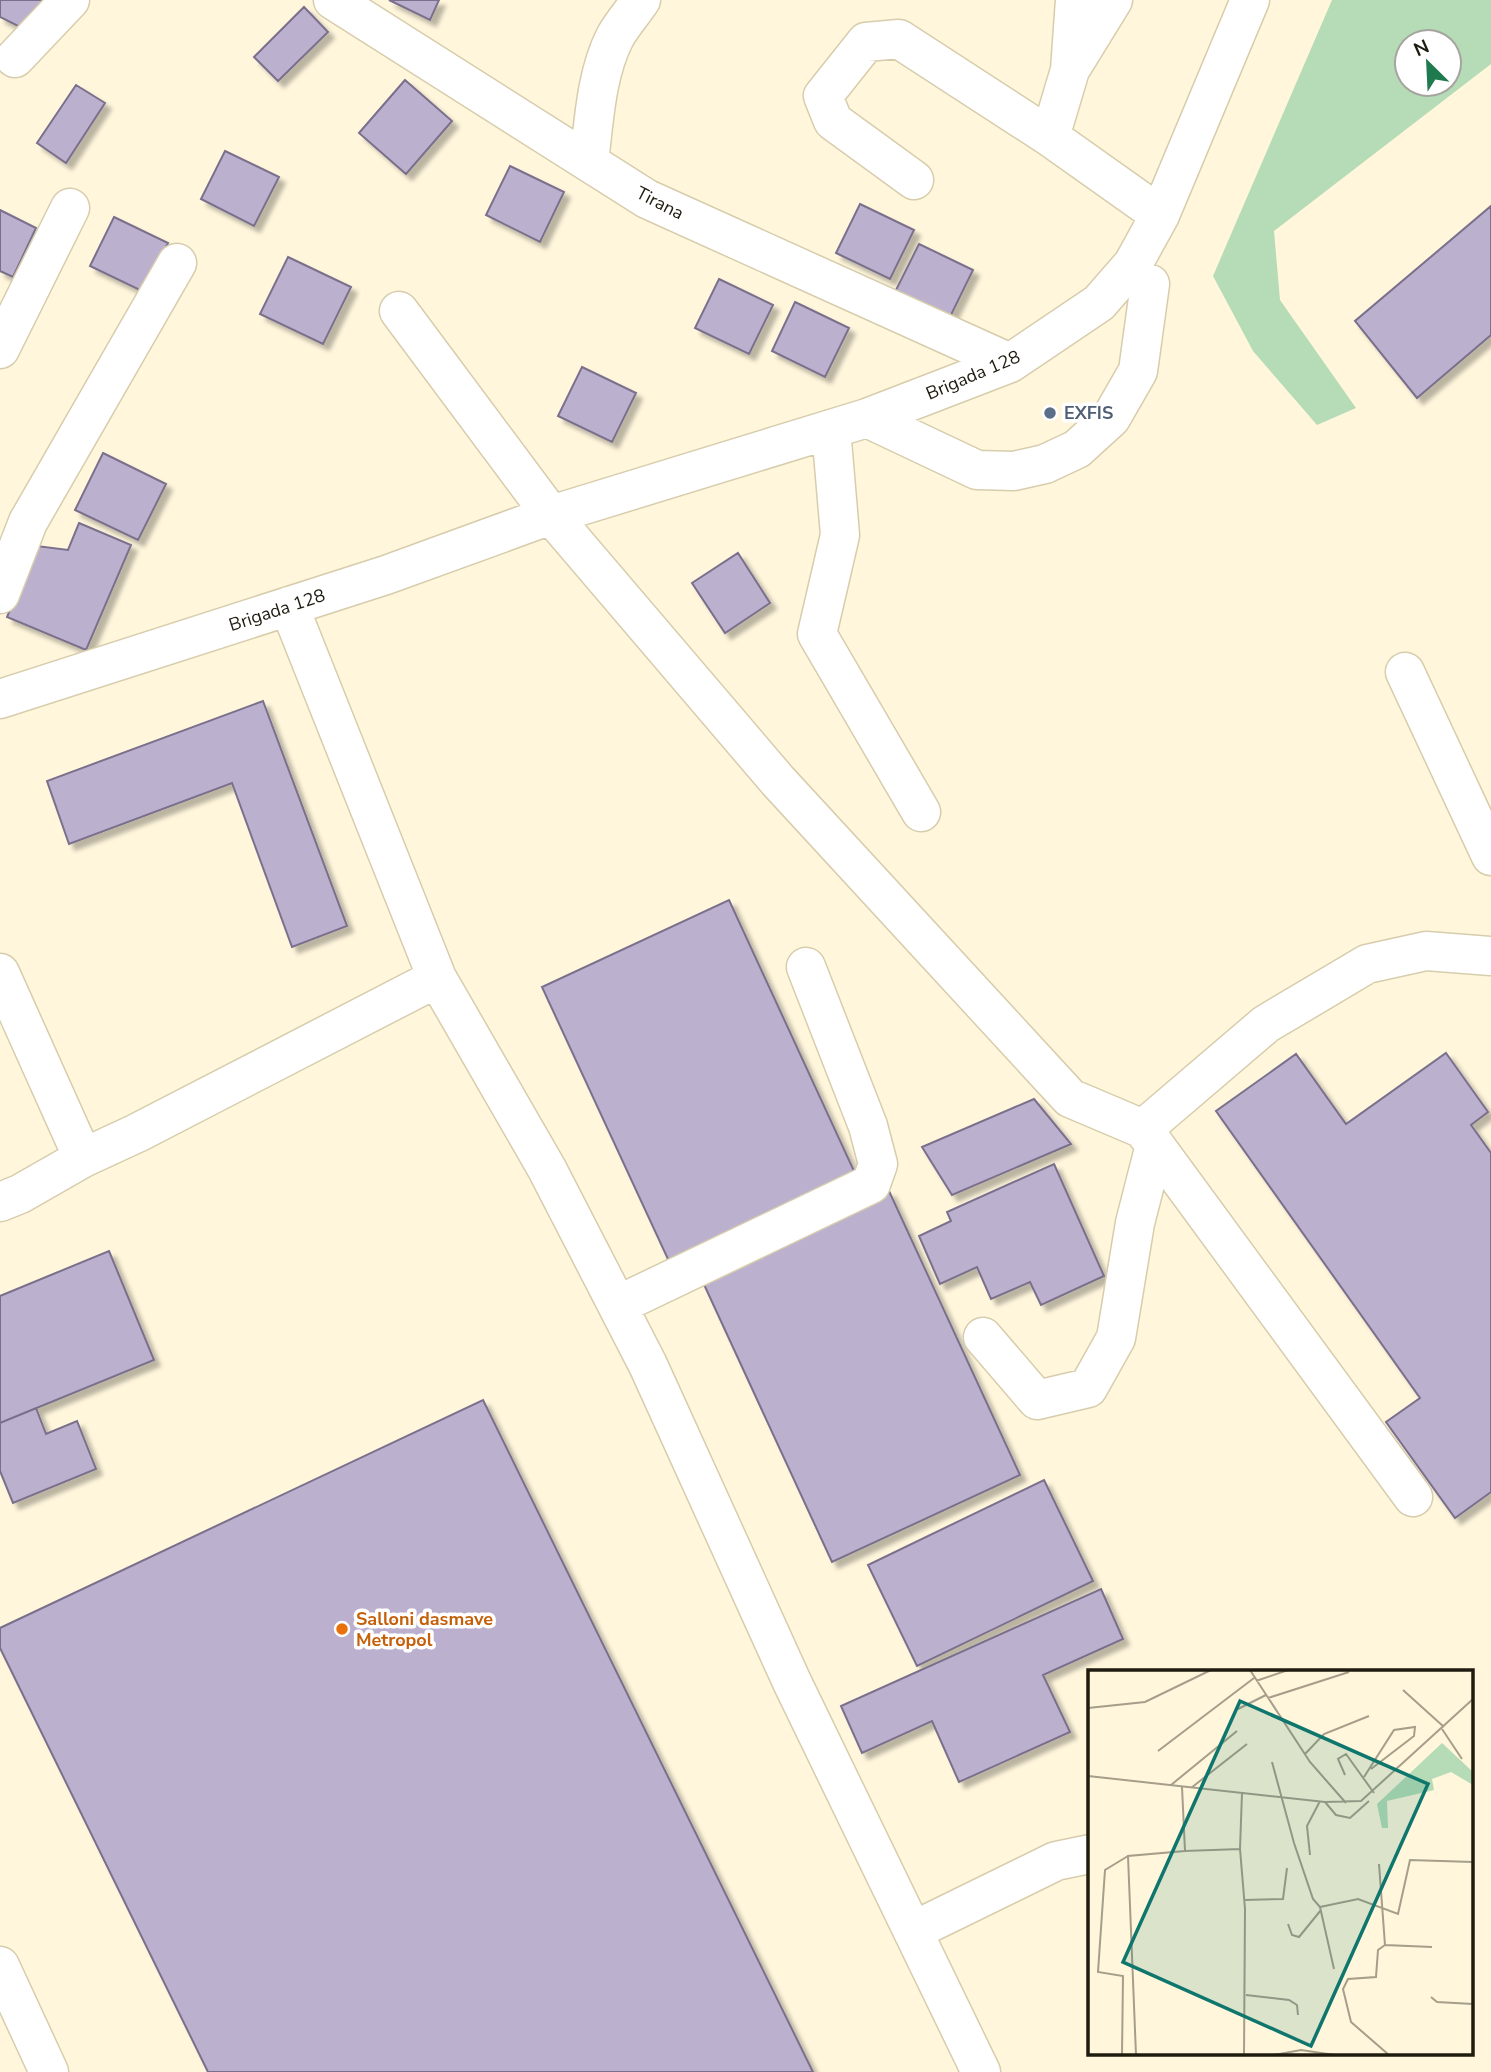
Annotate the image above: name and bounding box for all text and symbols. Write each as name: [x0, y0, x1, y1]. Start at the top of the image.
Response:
north arrow: [1393, 28, 1463, 98]
text: N: [1410, 34, 1433, 63]
street label: Tirana: [632, 181, 688, 225]
street label: Brigada 128: [922, 344, 1024, 406]
place label: EXFIS: [1064, 401, 1113, 425]
marker: EXFIS: [1042, 405, 1058, 421]
street label: Brigada 128: [226, 583, 328, 637]
place label: Salloni dasmave Metropol: [356, 1607, 493, 1652]
marker: Salloni dasmave Metropol: [334, 1621, 350, 1637]
inset map: [1088, 1670, 1474, 2054]

